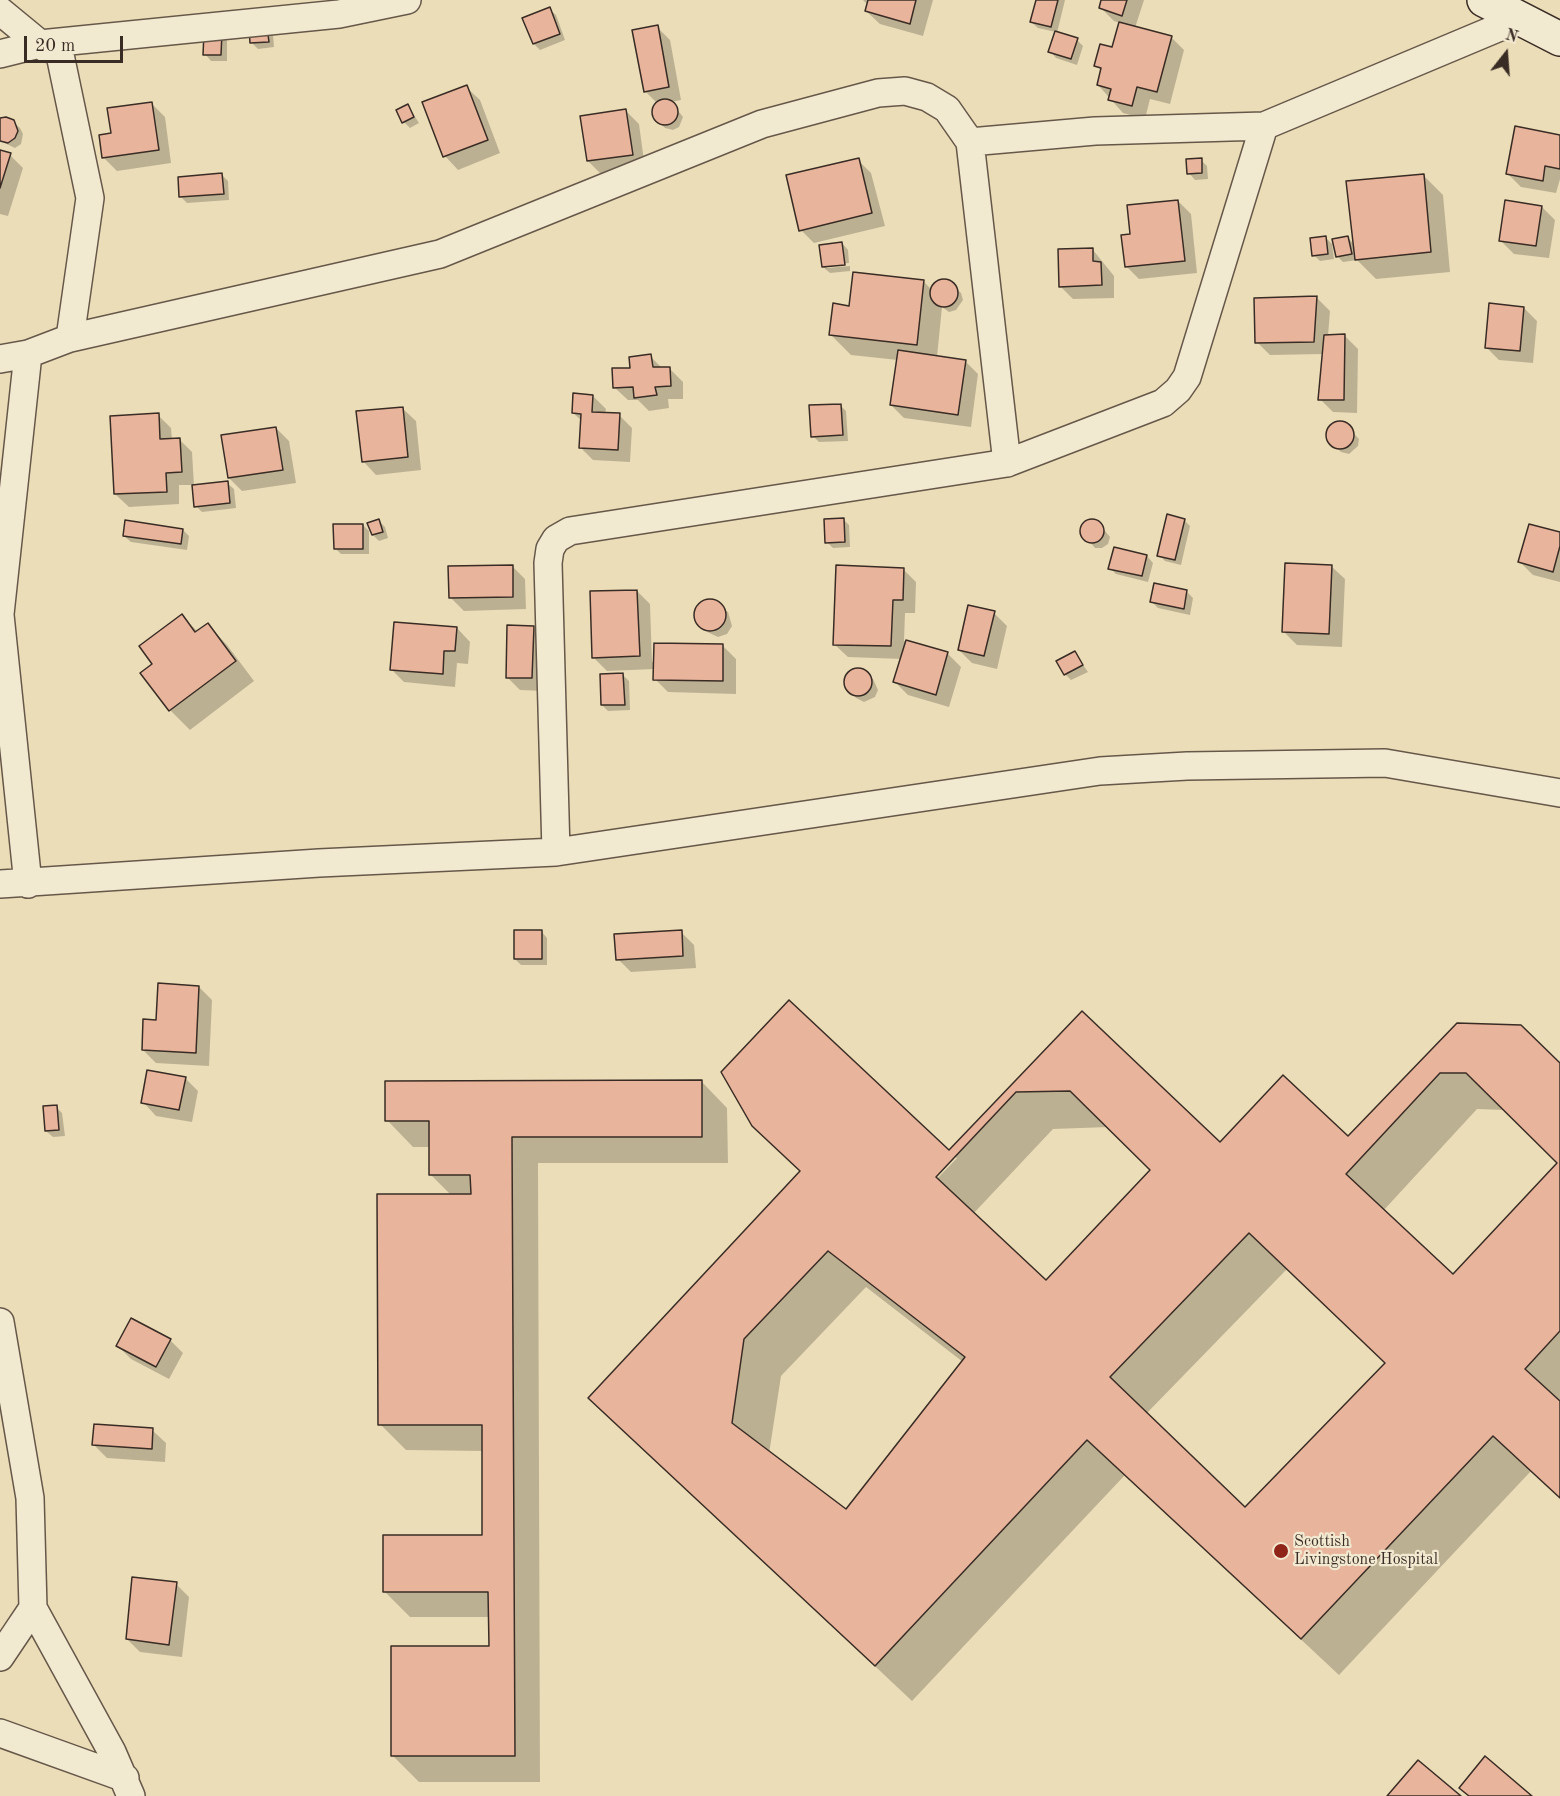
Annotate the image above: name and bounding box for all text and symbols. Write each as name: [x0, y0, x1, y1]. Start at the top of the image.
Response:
scale bar: [27, 24, 126, 62]
north arrow: [1476, 24, 1536, 84]
text: N: [1503, 27, 1519, 46]
text: 20 m: [35, 37, 75, 55]
place label: Scottish Livingstone Hospital: [1294, 1532, 1438, 1570]
marker: Scottish Livingstone Hospital: [1272, 1542, 1290, 1560]

